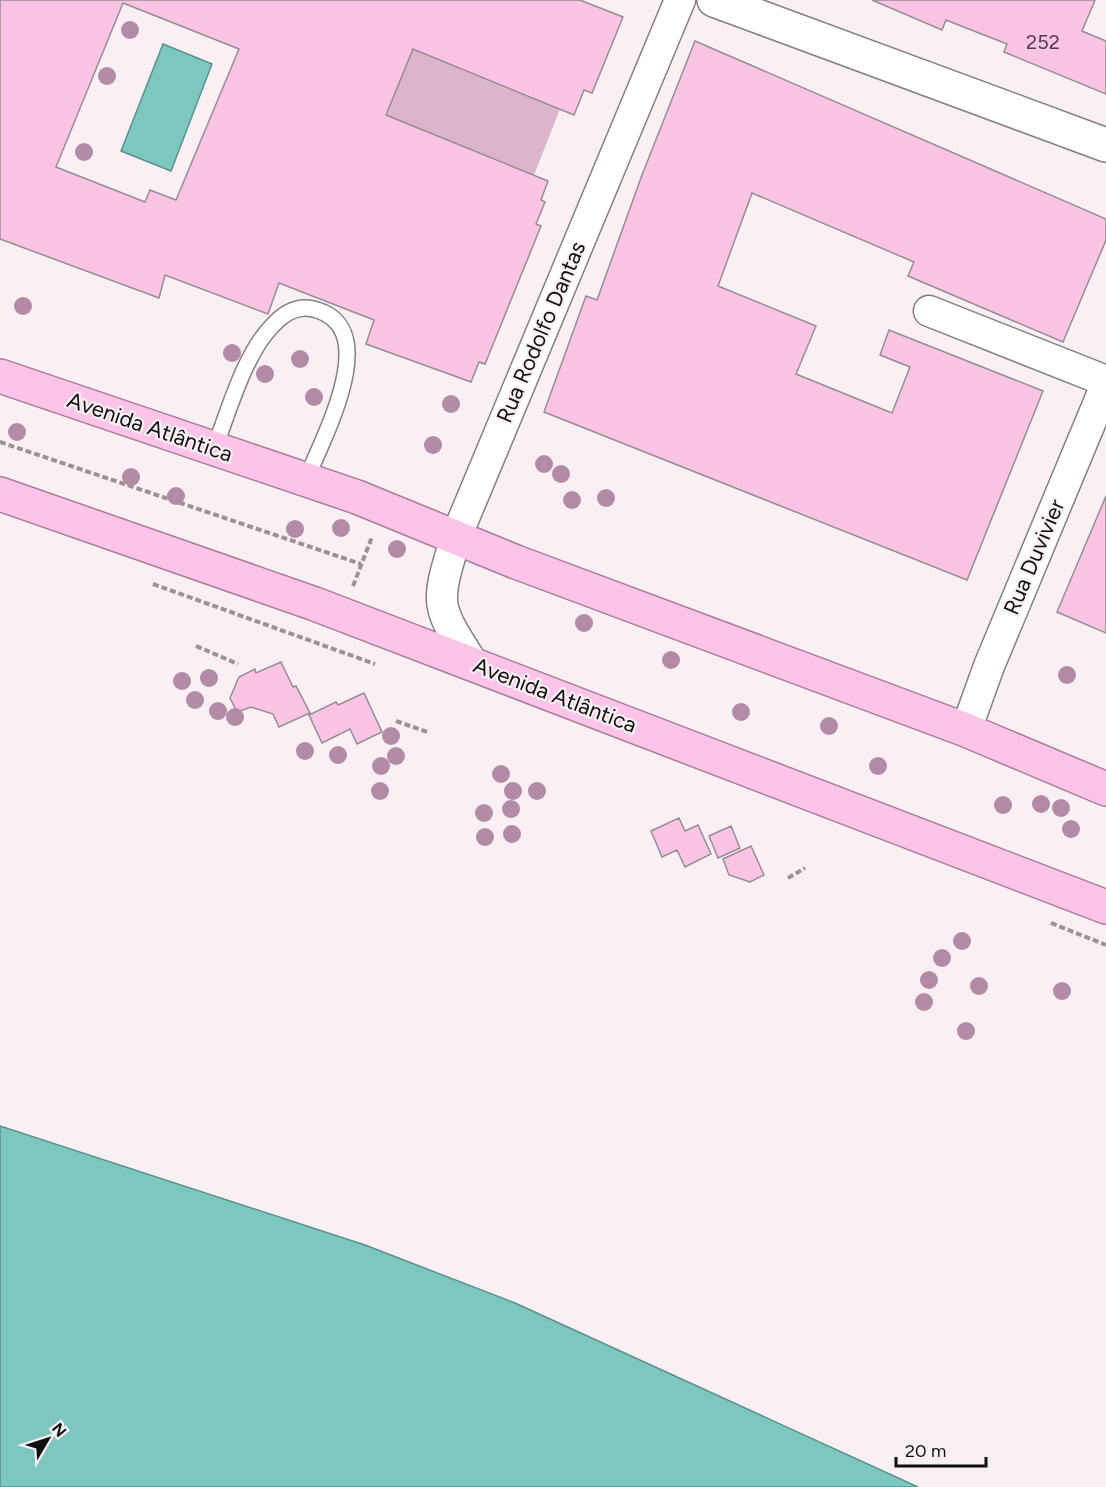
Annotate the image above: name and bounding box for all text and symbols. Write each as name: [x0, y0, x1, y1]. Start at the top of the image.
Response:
house number: 252: [1026, 30, 1060, 54]
street label: Rua Rodolfo Dantas: [491, 237, 591, 427]
street label: Avenida Atlântica: [64, 386, 236, 468]
street label: Rua Duvivier: [998, 495, 1071, 619]
street label: Avenida Atlântica: [469, 651, 641, 739]
north arrow: [18, 1409, 78, 1469]
text: N: [48, 1419, 71, 1441]
scale bar: [896, 1430, 986, 1468]
text: 20 m: [905, 1440, 946, 1462]

